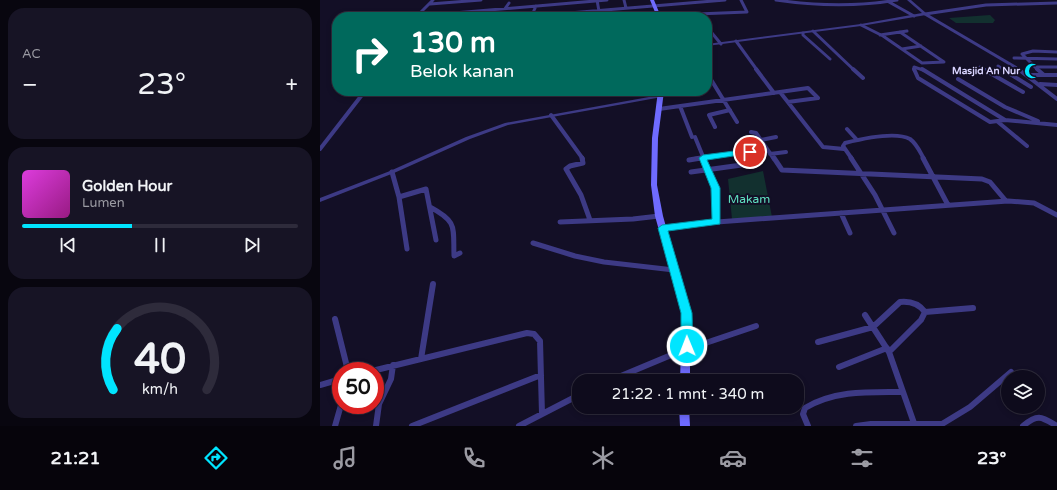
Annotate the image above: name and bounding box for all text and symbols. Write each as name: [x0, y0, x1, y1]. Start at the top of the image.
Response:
text: 130 m: [410, 26, 496, 60]
icon: right: [344, 28, 396, 80]
text: AC: [22, 46, 41, 62]
text: Belok kanan: [410, 60, 514, 82]
mosque icon: Masjid An Nur: [1023, 62, 1041, 80]
place label: Masjid An Nur: [952, 65, 1020, 77]
text: 23°: [137, 66, 186, 103]
text: −: [22, 72, 38, 98]
text: +: [286, 72, 298, 98]
pin: [733, 135, 767, 169]
icon: arrive: [739, 141, 761, 163]
text: Golden Hour: [82, 177, 172, 195]
park label: Makam: [728, 192, 770, 206]
text: Lumen: [82, 195, 125, 211]
icon: previous: [57, 234, 79, 256]
icon: pause: [149, 234, 171, 256]
icon: next: [241, 234, 263, 256]
position arrow: [666, 325, 708, 367]
text: 40: [134, 335, 186, 385]
speed limit sign: 50: [332, 362, 384, 414]
map controls: [1001, 370, 1045, 414]
button: layers: [1001, 370, 1045, 414]
text: km/h: [142, 381, 178, 398]
text: 21:22 · 1 mnt · 340 m: [612, 385, 764, 403]
icon: directions: [202, 444, 230, 472]
icon: music: [331, 444, 359, 472]
icon: phone: [460, 444, 488, 472]
icon: climate: [589, 444, 617, 472]
icon: car: [719, 444, 747, 472]
icon: filters: [848, 444, 876, 472]
text: 21:21: [51, 447, 101, 469]
text: 23°: [977, 447, 1006, 469]

